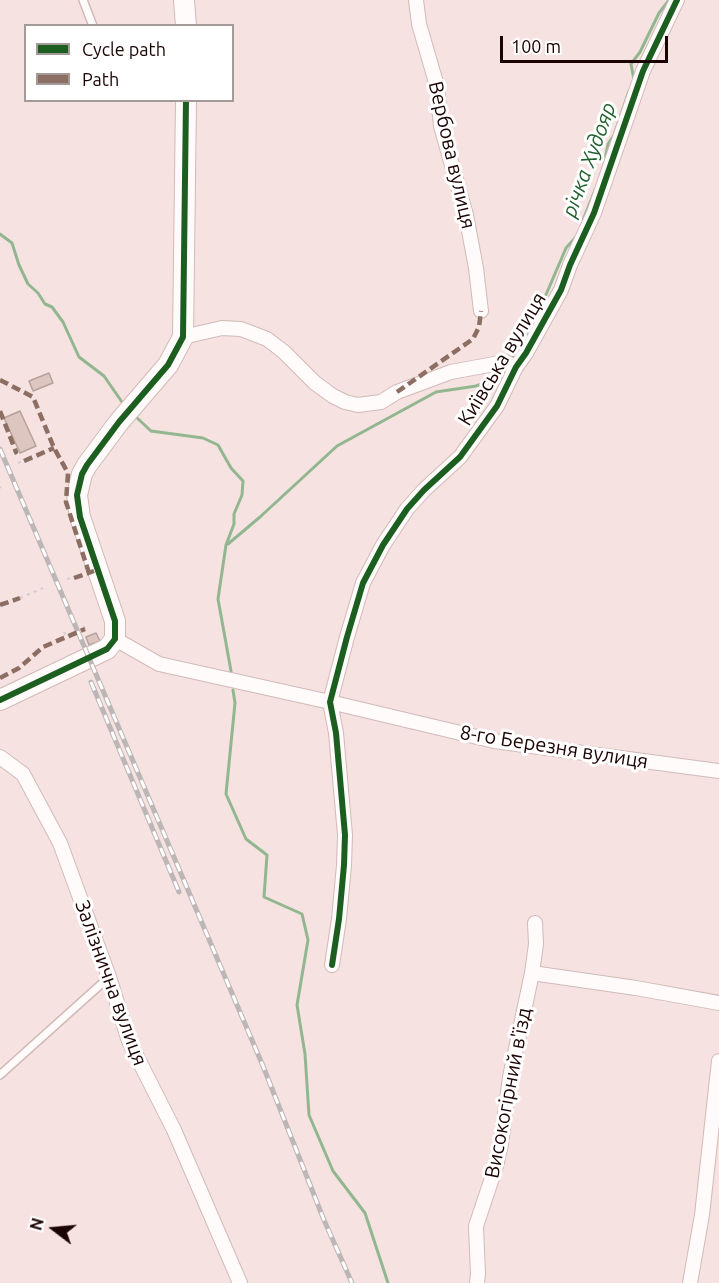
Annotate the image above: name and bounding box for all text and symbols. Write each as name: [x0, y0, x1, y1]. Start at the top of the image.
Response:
legend: [24, 24, 234, 102]
scale bar: [503, 24, 671, 62]
text: 100 m: [511, 36, 561, 56]
text: Cycle path: [82, 39, 166, 59]
text: Path: [82, 69, 119, 89]
street label: Вербова вулиця: [423, 79, 481, 231]
water label: річка Худояр: [557, 99, 621, 221]
street label: Київська вулиця: [453, 288, 551, 430]
street label: 8-го Березня вулиця: [458, 720, 650, 774]
street label: Залізнична вулиця: [70, 897, 152, 1069]
street label: Високогірний в'їзд: [480, 1006, 536, 1180]
north arrow: [24, 1199, 84, 1259]
text: N: [26, 1216, 47, 1232]

